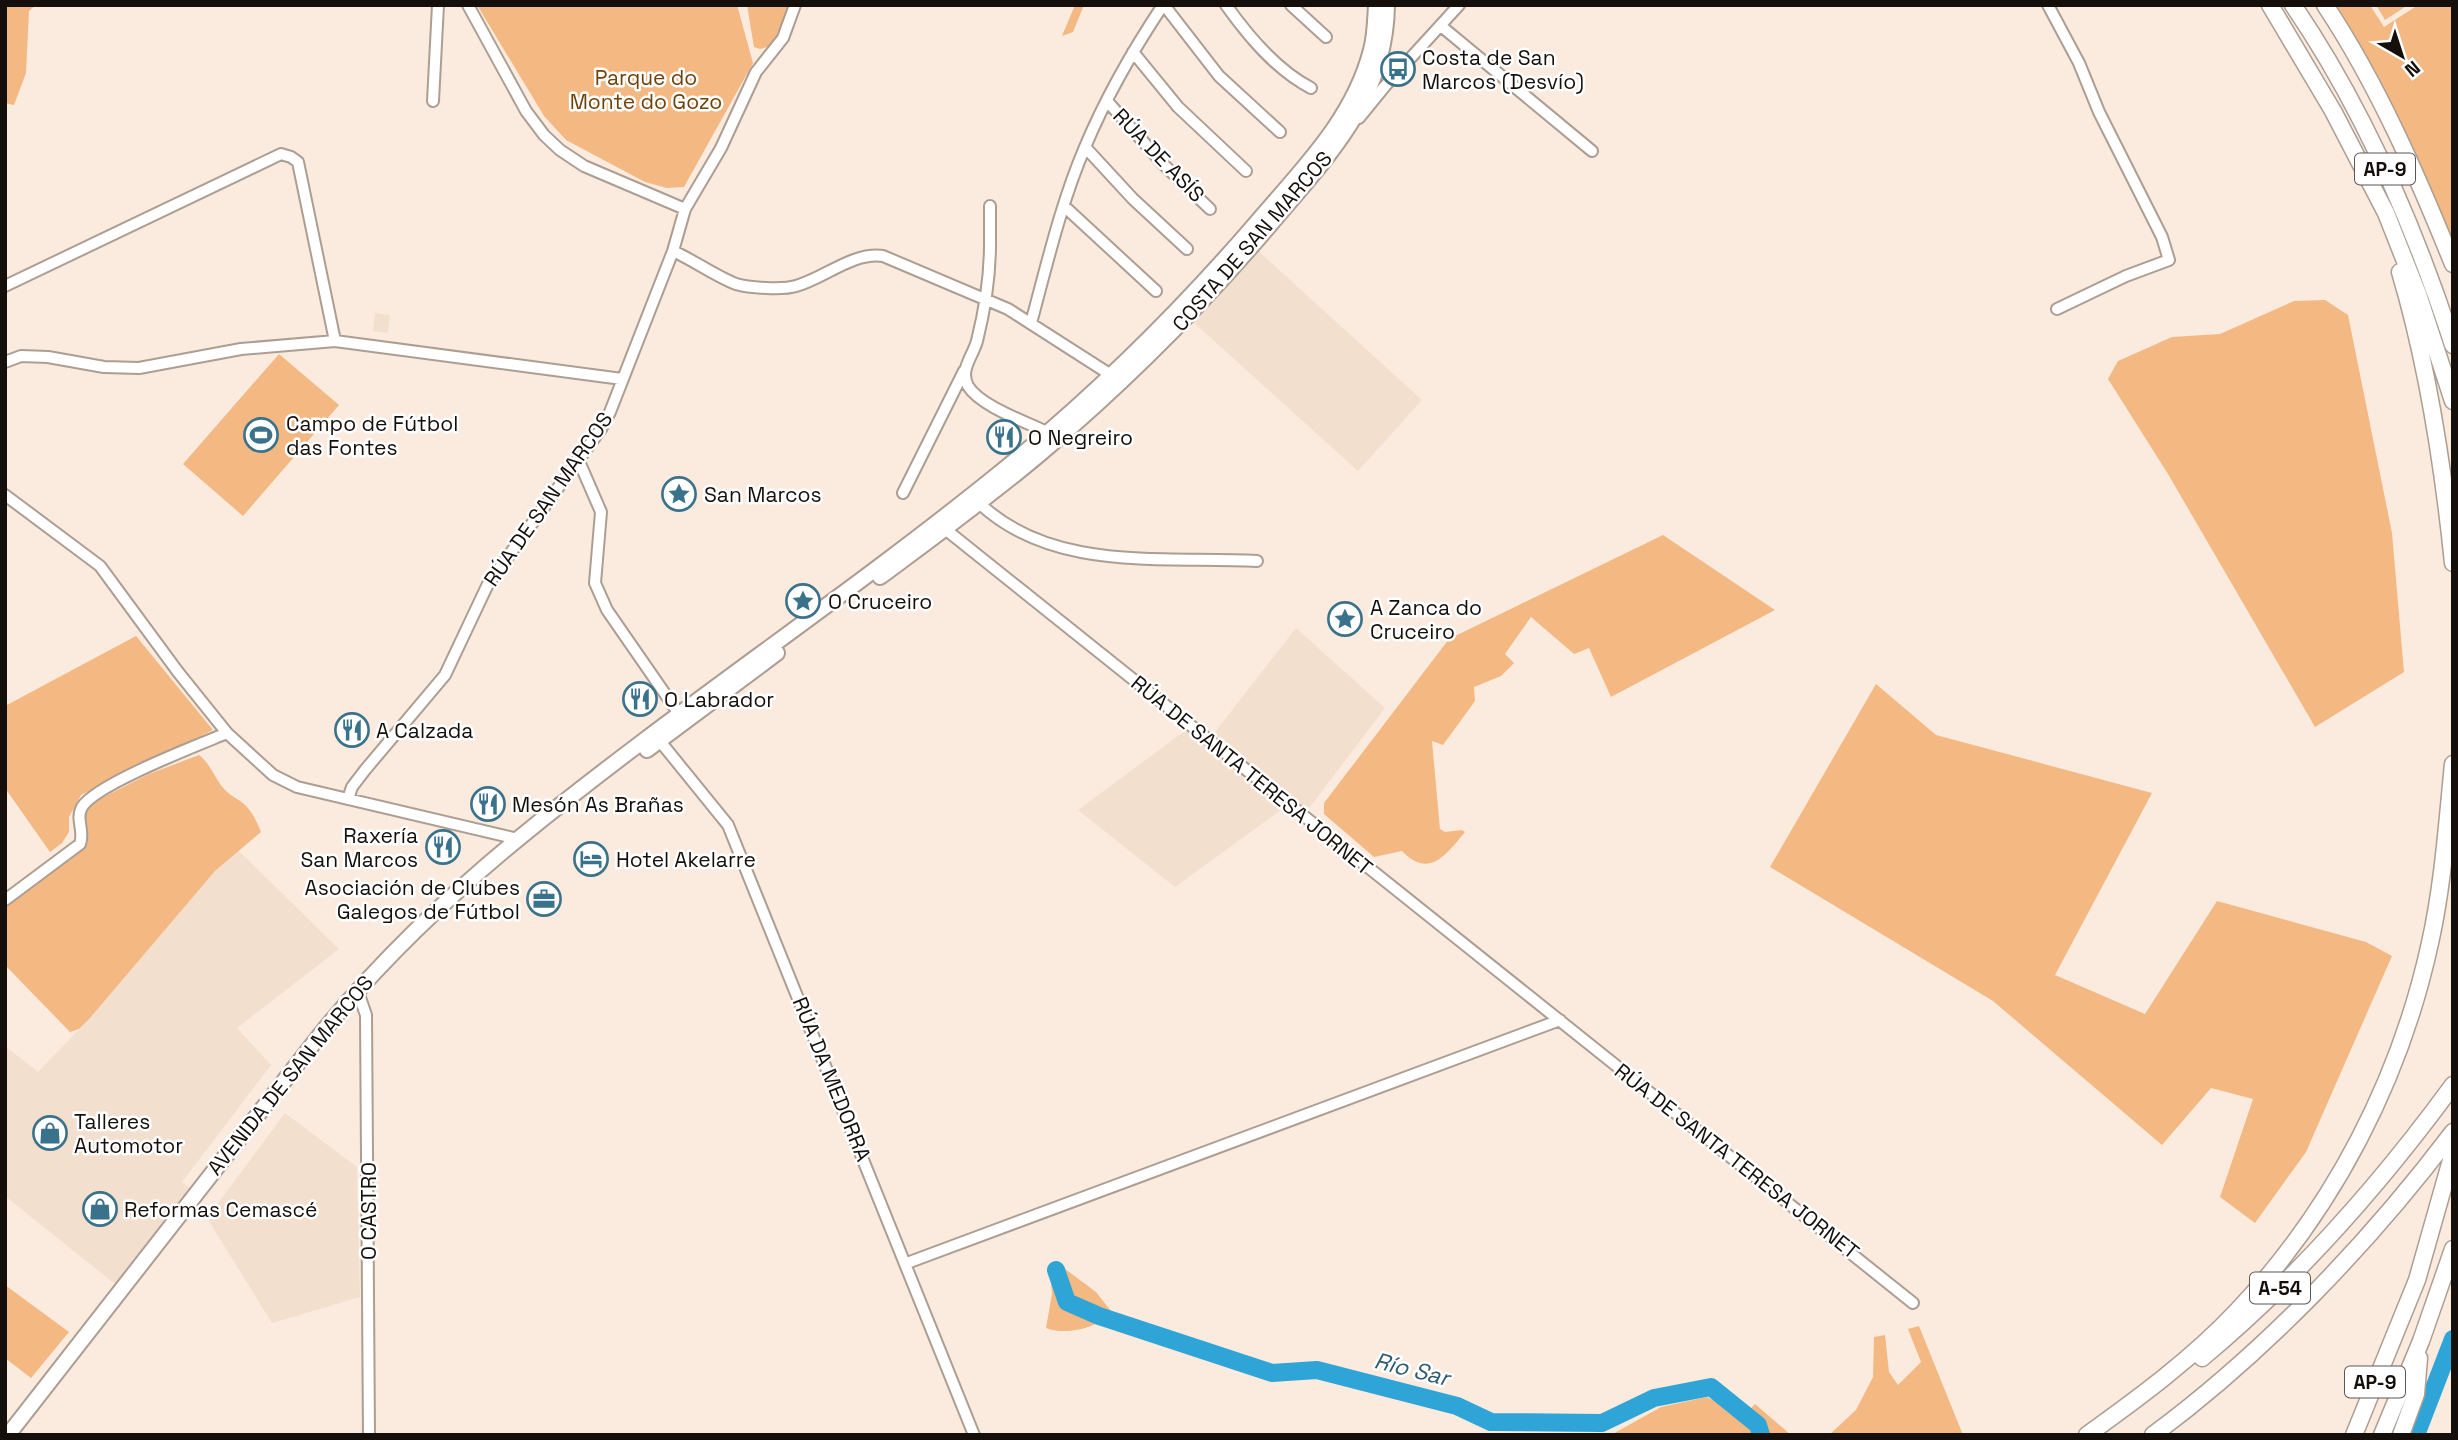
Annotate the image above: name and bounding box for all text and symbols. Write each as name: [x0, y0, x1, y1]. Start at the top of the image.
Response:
north arrow: [2367, 21, 2437, 91]
place label: Costa de San Marcos (Desvío): [1422, 44, 1584, 95]
bus stop icon: Costa de San Marcos (Desvío): [1379, 50, 1417, 88]
text: N: [2400, 55, 2425, 83]
park label: Parque do Monte do Gozo: [570, 64, 722, 115]
street label: RÚA DE ASÍS: [1108, 102, 1210, 208]
street label: COSTA DE SAN MARCOS: [1166, 145, 1338, 337]
road number: AP-9: [2355, 154, 2415, 184]
street label: RÚA DE SAN MARCOS: [478, 407, 618, 591]
place label: Campo de Fútbol das Fontes: [286, 410, 458, 461]
sports icon: Campo de Fútbol das Fontes: [242, 416, 280, 454]
restaurant icon: O Negreiro: [985, 418, 1023, 456]
place label: O Negreiro: [1028, 424, 1133, 451]
place icon: San Marcos: [660, 475, 698, 513]
place label: San Marcos: [704, 481, 822, 508]
place icon: O Cruceiro: [784, 582, 822, 620]
place label: O Cruceiro: [828, 588, 932, 615]
place label: A Zanca do Cruceiro: [1370, 594, 1482, 645]
place icon: A Zanca do Cruceiro: [1326, 600, 1364, 638]
street label: RÚA DE SANTA TERESA JORNET: [1126, 669, 1378, 881]
restaurant icon: O Labrador: [621, 680, 659, 718]
place label: O Labrador: [664, 686, 774, 713]
restaurant icon: A Calzada: [333, 711, 371, 749]
place label: A Calzada: [376, 717, 473, 744]
restaurant icon: Mesón As Brañas: [469, 785, 507, 823]
place label: Mesón As Brañas: [512, 791, 684, 818]
place label: Raxería San Marcos: [300, 822, 418, 873]
restaurant icon: Raxería San Marcos: [424, 828, 462, 866]
hotel icon: Hotel Akelarre: [572, 840, 610, 878]
place label: Hotel Akelarre: [616, 846, 756, 873]
place label: Asociación de Clubes Galegos de Fútbol: [304, 874, 520, 925]
office icon: Asociación de Clubes Galegos de Fútbol: [525, 880, 563, 918]
street label: AVENIDA DE SAN MARCOS: [201, 969, 379, 1181]
street label: RÚA DA MEDORRA: [787, 993, 877, 1165]
street label: RÚA DE SANTA TERESA JORNET: [1609, 1057, 1865, 1265]
place label: Talleres Automotor: [74, 1108, 183, 1159]
shop icon: Talleres Automotor: [31, 1114, 69, 1152]
street label: O CASTRO: [355, 1162, 382, 1260]
shop icon: Reformas Cemascé: [81, 1190, 119, 1228]
place label: Reformas Cemascé: [124, 1196, 318, 1223]
road number: A-54: [2250, 1272, 2310, 1304]
water label: Río Sar: [1371, 1345, 1455, 1393]
road number: AP-9: [2345, 1366, 2405, 1398]

